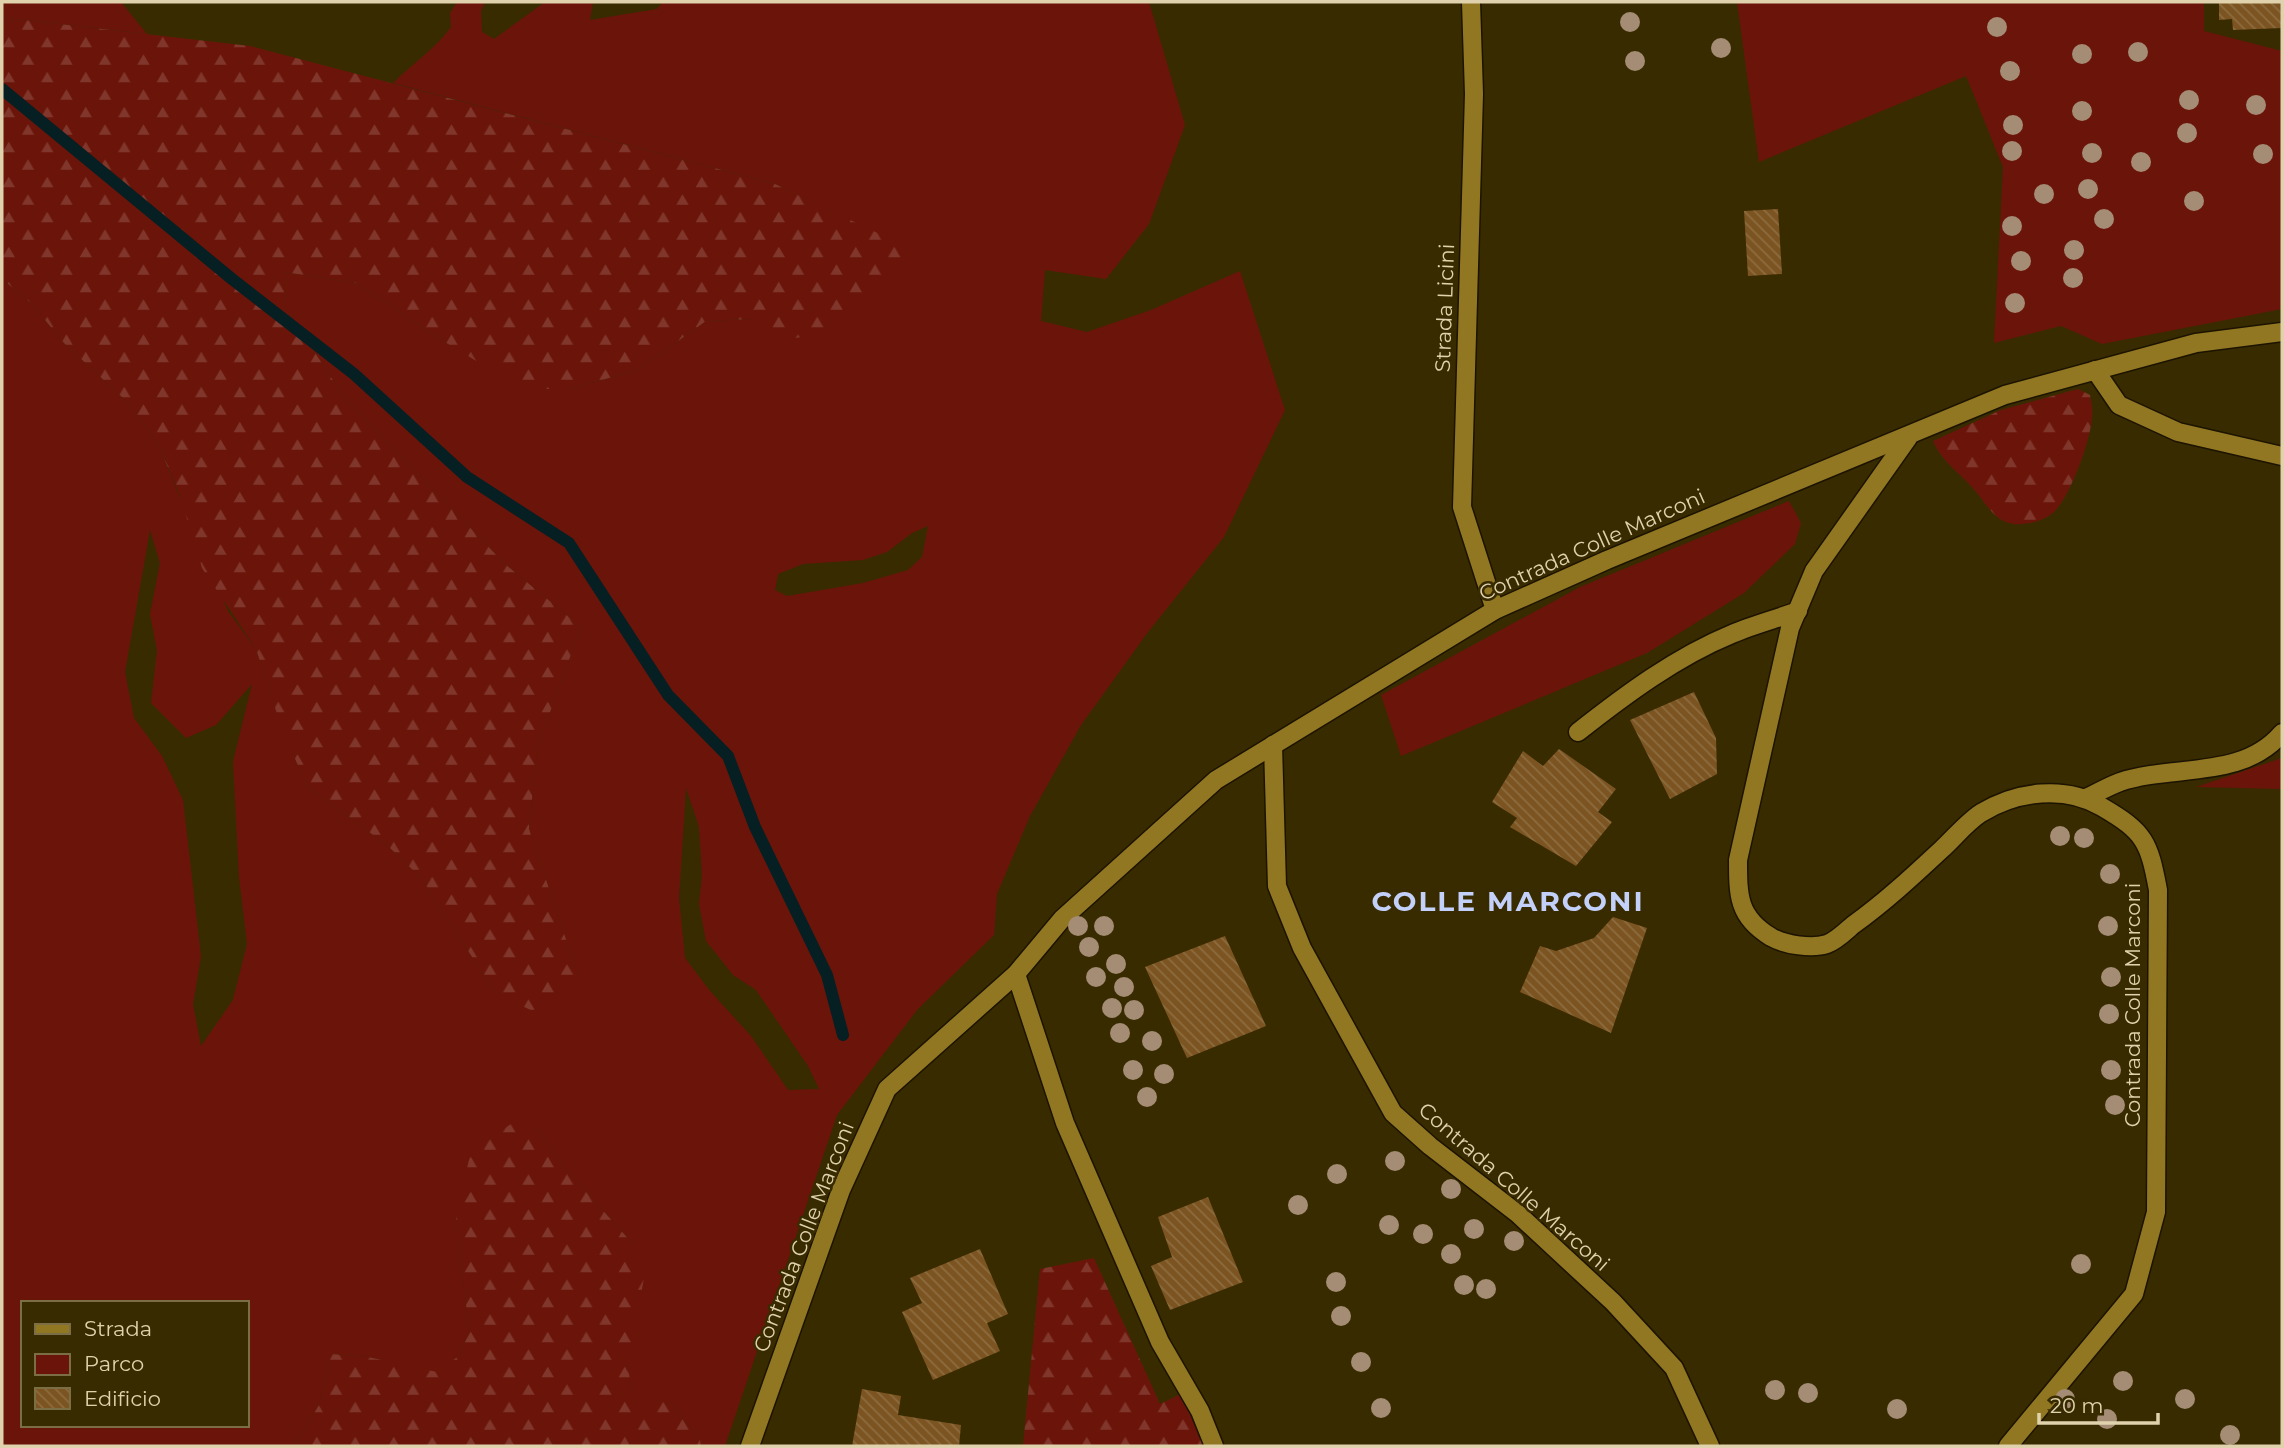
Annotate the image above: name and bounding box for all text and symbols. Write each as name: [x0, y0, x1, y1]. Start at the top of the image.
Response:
street label: Strada Licini: [1430, 243, 1459, 373]
street label: Contrada Colle Marconi: [1475, 483, 1709, 606]
street label: Contrada Colle Marconi: [2120, 883, 2145, 1127]
district label: COLLE MARCONI: [1371, 884, 1645, 918]
street label: Contrada Colle Marconi: [1414, 1097, 1615, 1276]
street label: Contrada Colle Marconi: [748, 1118, 859, 1356]
legend: [21, 1301, 248, 1427]
text: Strada: [84, 1316, 152, 1341]
text: Parco: [84, 1351, 144, 1376]
scale bar: [2039, 1382, 2158, 1426]
text: Edificio: [84, 1386, 161, 1411]
text: 20 m: [2050, 1393, 2104, 1418]

